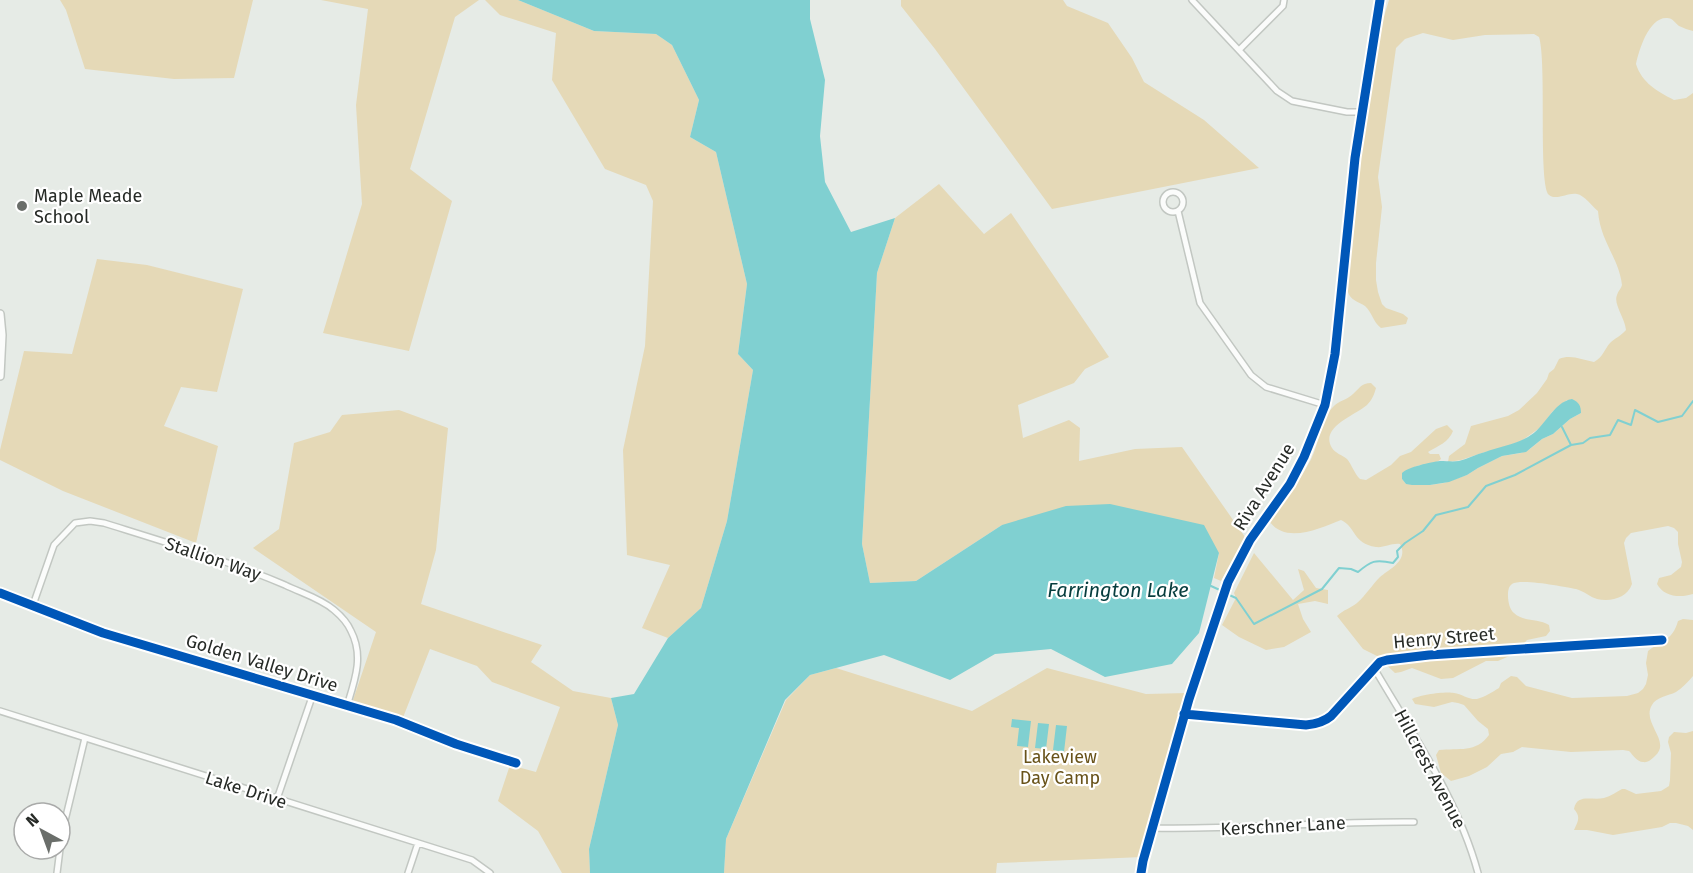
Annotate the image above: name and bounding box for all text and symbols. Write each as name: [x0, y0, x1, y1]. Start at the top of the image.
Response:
place label: Maple Meade School: [34, 185, 142, 228]
marker: Maple Meade School: [15, 199, 29, 213]
street label: Riva Avenue: [1228, 439, 1300, 535]
street label: Stallion Way: [162, 532, 264, 586]
water label: Farrington Lake: [1047, 578, 1189, 602]
street label: Henry Street: [1392, 623, 1496, 653]
street label: Golden Valley Drive: [183, 629, 341, 697]
street label: Hillcrest Avenue: [1389, 706, 1471, 832]
park label: Lakeview Day Camp: [1020, 746, 1100, 789]
street label: Lake Drive: [202, 766, 290, 814]
north arrow: [12, 801, 72, 861]
text: N: [22, 809, 43, 831]
street label: Kerschner Lane: [1220, 812, 1346, 840]

